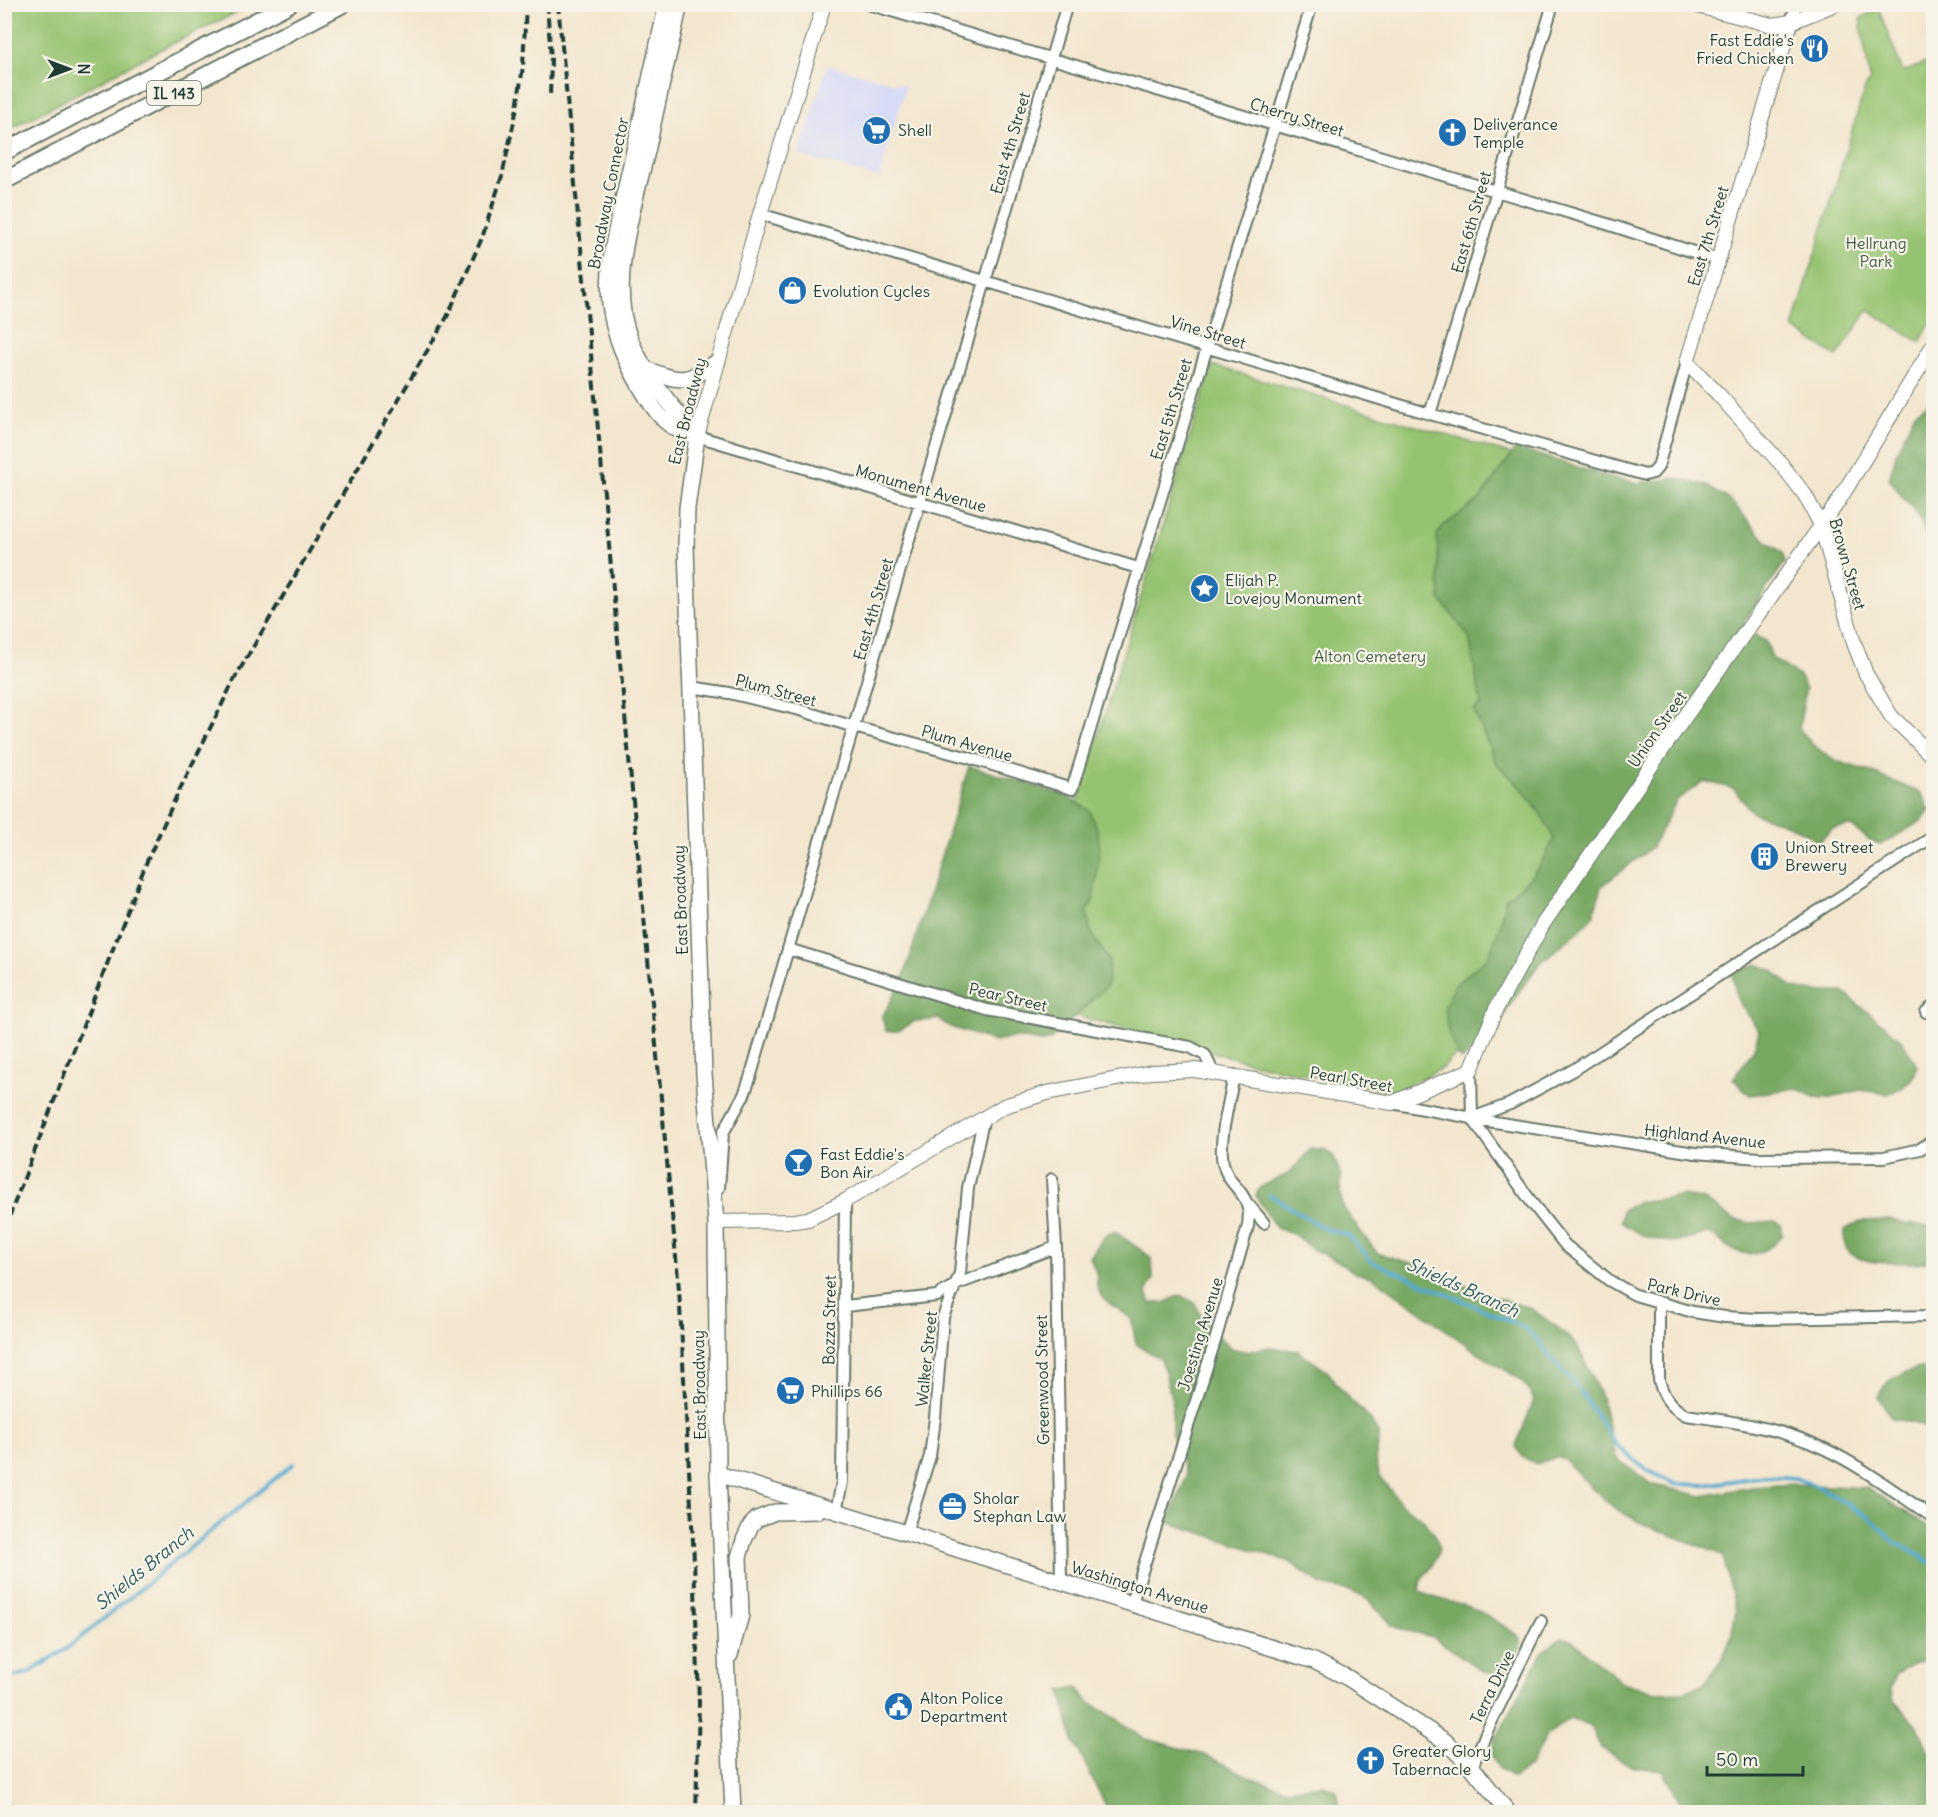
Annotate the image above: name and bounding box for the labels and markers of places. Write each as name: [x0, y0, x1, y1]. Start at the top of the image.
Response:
place label: Fast Eddie's Fried Chicken: [1696, 30, 1794, 68]
restaurant icon: Fast Eddie's Fried Chicken: [1799, 33, 1831, 65]
supermarket icon: Shell: [861, 114, 893, 146]
place label: Deliverance Temple: [1473, 114, 1558, 152]
church icon: Deliverance Temple: [1436, 117, 1468, 149]
place label: Shell: [898, 120, 932, 140]
shop icon: Evolution Cycles: [776, 275, 808, 307]
place label: Evolution Cycles: [813, 281, 930, 301]
place label: Elijah P. Lovejoy Monument: [1225, 570, 1362, 608]
place icon: Elijah P. Lovejoy Monument: [1188, 573, 1220, 605]
place label: Union Street Brewery: [1785, 837, 1874, 875]
building icon: Union Street Brewery: [1748, 840, 1780, 872]
place label: Fast Eddie's Bon Air: [820, 1144, 904, 1182]
bar icon: Fast Eddie's Bon Air: [783, 1147, 815, 1179]
supermarket icon: Phillips 66: [774, 1375, 806, 1407]
place label: Phillips 66: [811, 1381, 883, 1401]
place label: Sholar Stephan Law: [973, 1488, 1067, 1526]
office icon: Sholar Stephan Law: [936, 1491, 968, 1523]
place label: Alton Police Department: [920, 1688, 1008, 1726]
public building icon: Alton Police Department: [883, 1691, 915, 1723]
place label: Greater Glory Tabernacle: [1392, 1741, 1491, 1779]
church icon: Greater Glory Tabernacle: [1355, 1744, 1387, 1776]

